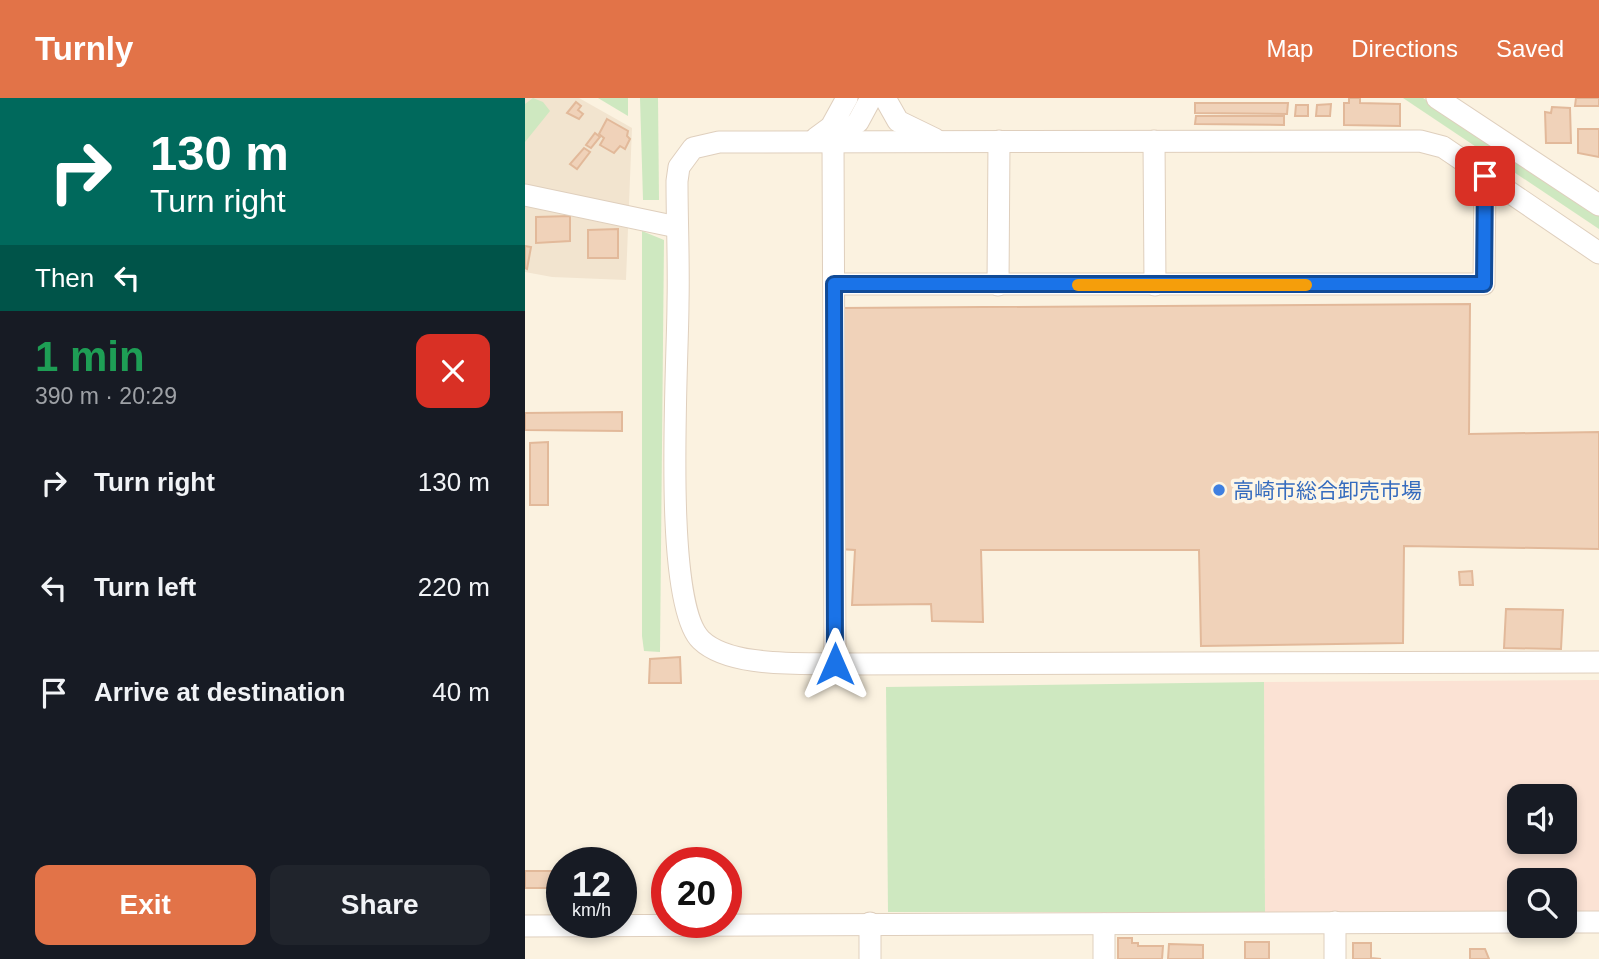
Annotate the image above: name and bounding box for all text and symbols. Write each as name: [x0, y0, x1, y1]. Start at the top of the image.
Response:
text: Turnly: [35, 30, 133, 67]
text: Map: [1267, 35, 1313, 62]
text: Directions: [1351, 35, 1458, 62]
text: Saved: [1496, 35, 1564, 62]
icon: right: [35, 126, 126, 217]
text: 130 m: [150, 126, 289, 180]
pin: [1455, 146, 1515, 206]
icon: arrive: [1466, 157, 1504, 195]
text: Turn right: [150, 183, 286, 219]
icon: left: [108, 259, 146, 297]
text: Then: [35, 263, 94, 293]
text: 1 min: [35, 333, 145, 380]
button: close: [416, 334, 490, 408]
text: 390 m · 20:29: [35, 383, 177, 409]
icon: right: [35, 464, 73, 502]
text: Turn right: [94, 467, 215, 497]
text: 130 m: [418, 467, 490, 497]
place label: 高崎市総合卸売市場: [1233, 479, 1422, 502]
marker: 高崎市総合卸売市場: [1211, 482, 1227, 498]
icon: left: [35, 569, 73, 607]
text: Turn left: [94, 572, 196, 602]
text: 220 m: [418, 572, 490, 602]
position arrow: [798, 627, 872, 701]
icon: arrive: [35, 674, 73, 712]
text: Arrive at destination: [94, 677, 345, 707]
text: 40 m: [432, 677, 490, 707]
map controls: [1507, 784, 1577, 938]
button: sound: [1507, 784, 1577, 854]
speed limit sign: 20: [651, 847, 742, 938]
text: 12: [572, 864, 611, 903]
button: Exit: [35, 865, 256, 945]
button: Share: [270, 865, 490, 945]
button: search: [1507, 868, 1577, 938]
text: km/h: [572, 900, 611, 920]

